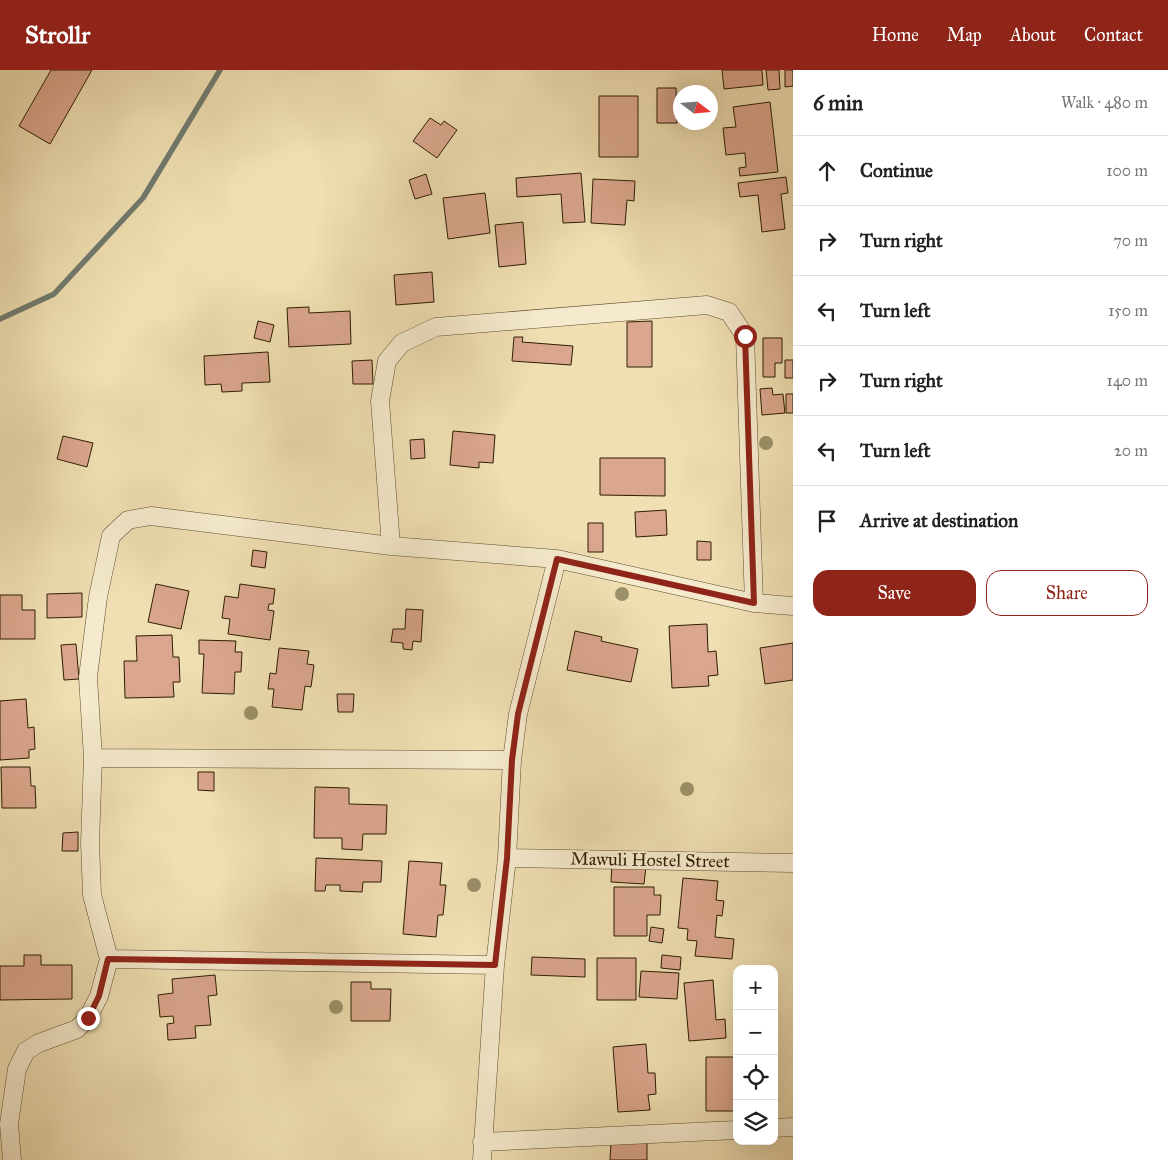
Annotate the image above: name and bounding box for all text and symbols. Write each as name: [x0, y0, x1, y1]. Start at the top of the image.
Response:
text: Strollr: [25, 20, 90, 50]
text: Home: [872, 24, 919, 46]
text: Map: [947, 24, 982, 46]
text: About: [1010, 24, 1056, 46]
text: Contact: [1084, 24, 1143, 46]
north arrow: [673, 85, 718, 130]
text: 6 min: [813, 90, 863, 116]
text: Walk · 480 m: [1061, 93, 1148, 112]
icon: ahead: [813, 157, 841, 185]
text: Continue: [860, 159, 933, 182]
text: 100 m: [1106, 161, 1148, 180]
icon: right: [813, 227, 841, 255]
text: Turn right: [860, 229, 943, 252]
text: 70 m: [1113, 231, 1148, 250]
icon: left: [813, 297, 841, 325]
text: Turn left: [860, 299, 930, 322]
text: 150 m: [1108, 301, 1148, 320]
route start: [734, 325, 757, 348]
icon: right: [813, 367, 841, 395]
text: Turn right: [860, 369, 943, 392]
text: 140 m: [1107, 371, 1148, 390]
icon: left: [813, 437, 841, 465]
text: Turn left: [860, 439, 930, 462]
text: 20 m: [1114, 441, 1148, 460]
icon: arrive: [813, 507, 841, 535]
text: Arrive at destination: [860, 509, 1018, 532]
button: Save: [813, 570, 976, 616]
button: Share: [986, 570, 1148, 616]
street label: Mawuli Hostel Street: [570, 848, 731, 872]
map controls: [733, 965, 778, 1145]
button: +: [733, 965, 778, 1010]
route end: [77, 1007, 100, 1030]
button: −: [733, 1010, 778, 1055]
button: locate: [733, 1055, 778, 1100]
button: layers: [733, 1100, 778, 1145]

